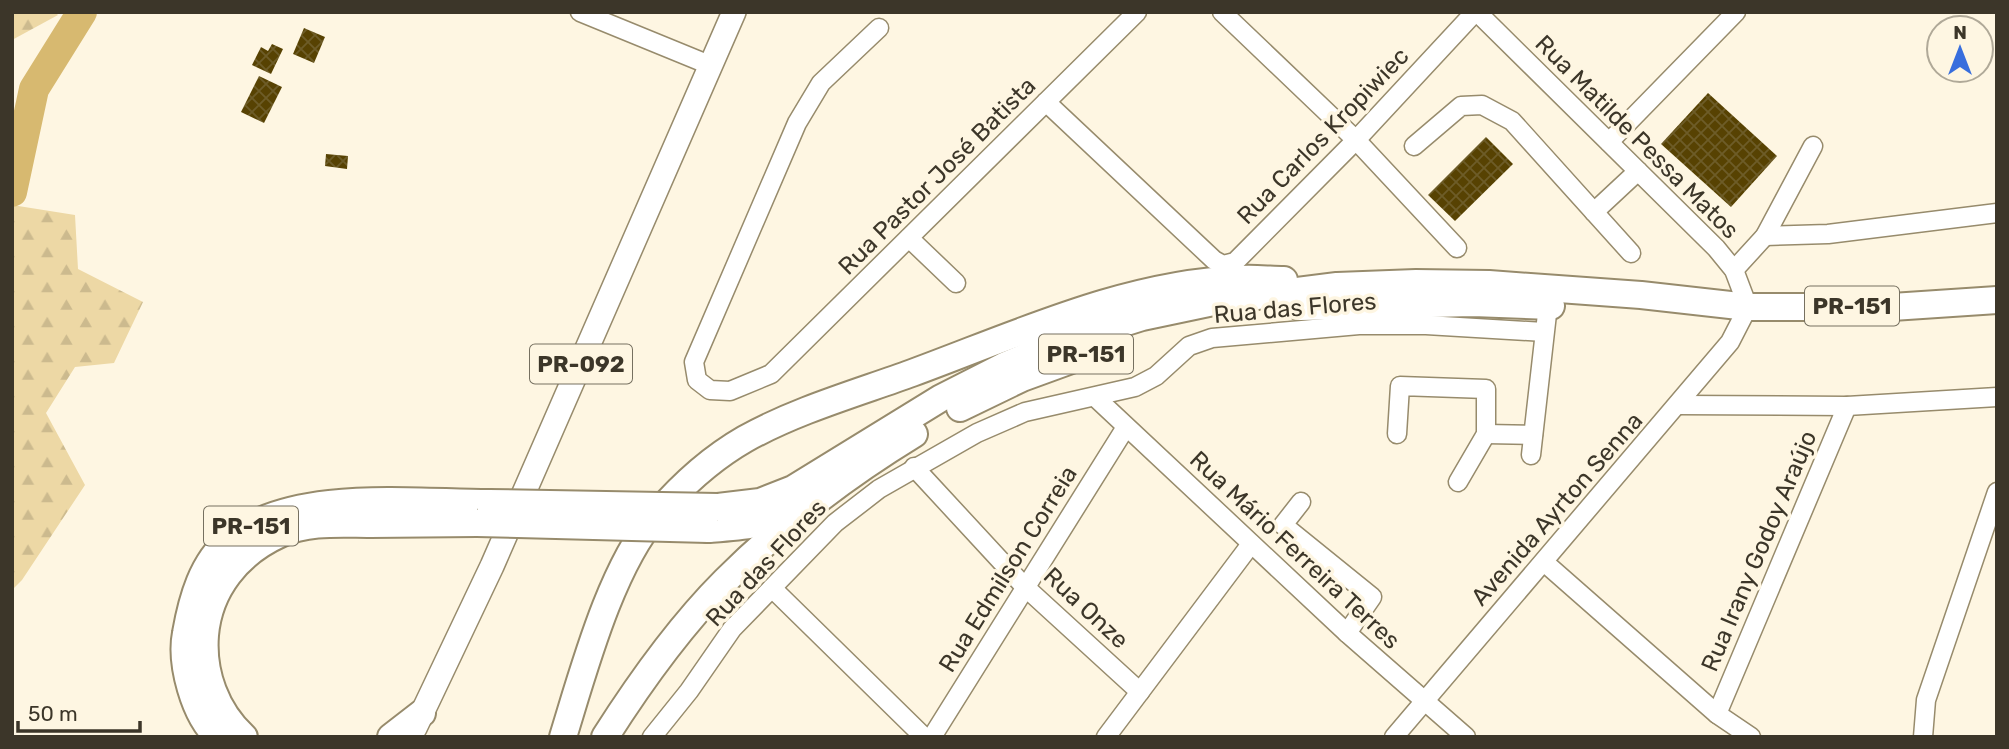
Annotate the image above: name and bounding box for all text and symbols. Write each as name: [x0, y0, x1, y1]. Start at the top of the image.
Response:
north arrow: [1925, 14, 1995, 84]
text: N: [1953, 21, 1967, 44]
street label: Rua Matilde Pessa Matos: [1530, 30, 1744, 244]
street label: Rua Carlos Kropiwiec: [1232, 42, 1414, 230]
street label: Rua Pastor José Batista: [833, 72, 1041, 280]
road number: PR-151: [1805, 286, 1899, 326]
street label: Rua das Flores: [1213, 287, 1377, 329]
road number: PR-151: [1039, 334, 1133, 374]
road number: PR-092: [530, 344, 632, 384]
street label: Avenida Ayrton Senna: [1466, 407, 1648, 611]
street label: Rua Irany Godoy Araújo: [1696, 426, 1822, 676]
street label: Rua Mário Ferreira Terres: [1184, 445, 1406, 655]
street label: Rua Edmilson Correia: [933, 461, 1083, 677]
street label: Rua das Flores: [700, 494, 832, 632]
road number: PR-151: [204, 506, 298, 546]
street label: Rua Onze: [1038, 562, 1134, 654]
scale bar: [18, 690, 140, 734]
text: 50 m: [28, 701, 78, 726]

